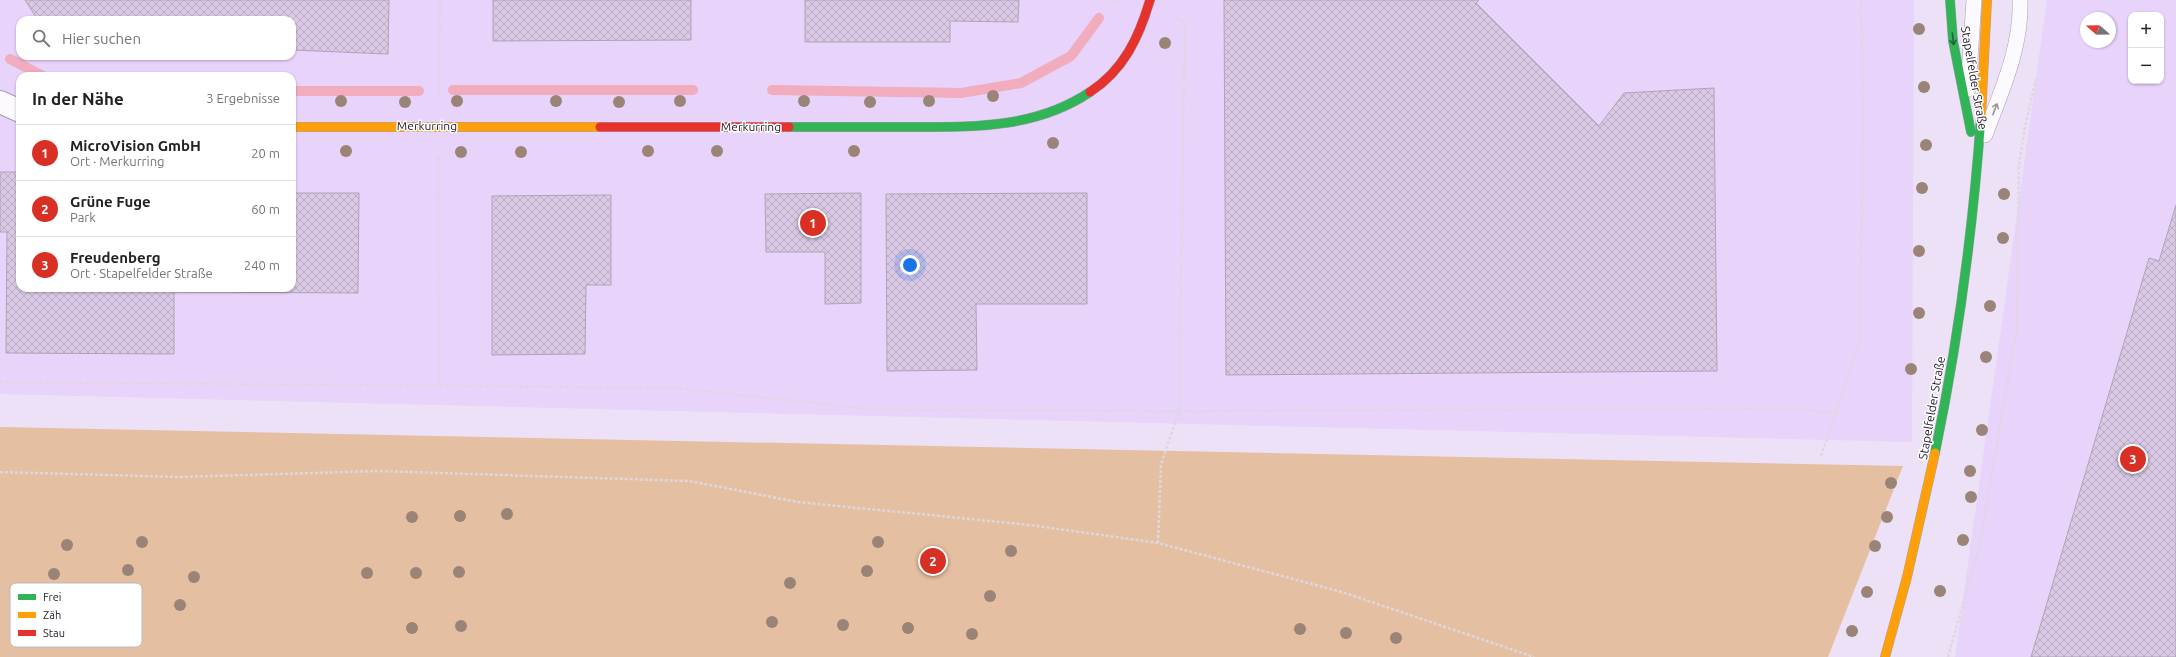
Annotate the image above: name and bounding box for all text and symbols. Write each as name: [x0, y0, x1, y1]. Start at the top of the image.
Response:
north arrow: [2080, 12, 2116, 48]
map controls: [2128, 12, 2164, 84]
button: +: [2128, 12, 2164, 48]
search box: [16, 16, 296, 60]
street label: Stapelfelder Straße: [1959, 25, 1990, 131]
icon: search: [30, 27, 52, 49]
text: Hier suchen: [62, 30, 141, 47]
one-way arrow: [1949, 32, 1957, 45]
button: −: [2128, 48, 2164, 84]
text: In der Nähe: [32, 89, 124, 108]
text: 3 Ergebnisse: [206, 91, 280, 105]
one-way arrow: [1991, 104, 1999, 116]
street label: Merkurring: [397, 119, 457, 132]
street label: Merkurring: [721, 120, 781, 133]
text: MicroVision GmbH: [70, 137, 201, 154]
text: 1: [41, 146, 49, 160]
text: 20 m: [251, 146, 280, 160]
text: Ort · Merkurring: [70, 154, 165, 168]
text: Grüne Fuge: [70, 193, 151, 210]
text: 2: [41, 202, 49, 216]
text: 60 m: [251, 202, 280, 216]
pin: 1: [800, 208, 826, 238]
text: Park: [70, 210, 96, 224]
text: Freudenberg: [70, 249, 161, 266]
your location: [900, 255, 920, 275]
text: 3: [41, 258, 49, 272]
text: 240 m: [244, 258, 280, 272]
text: Ort · Stapelfelder Straße: [70, 266, 213, 280]
street label: Stapelfelder Straße: [1916, 355, 1947, 461]
pin: 3: [2120, 444, 2146, 474]
pin: 2: [920, 546, 946, 576]
legend: [10, 583, 142, 647]
text: Frei: [43, 591, 62, 603]
text: Zäh: [43, 609, 61, 621]
text: Stau: [43, 627, 65, 639]

